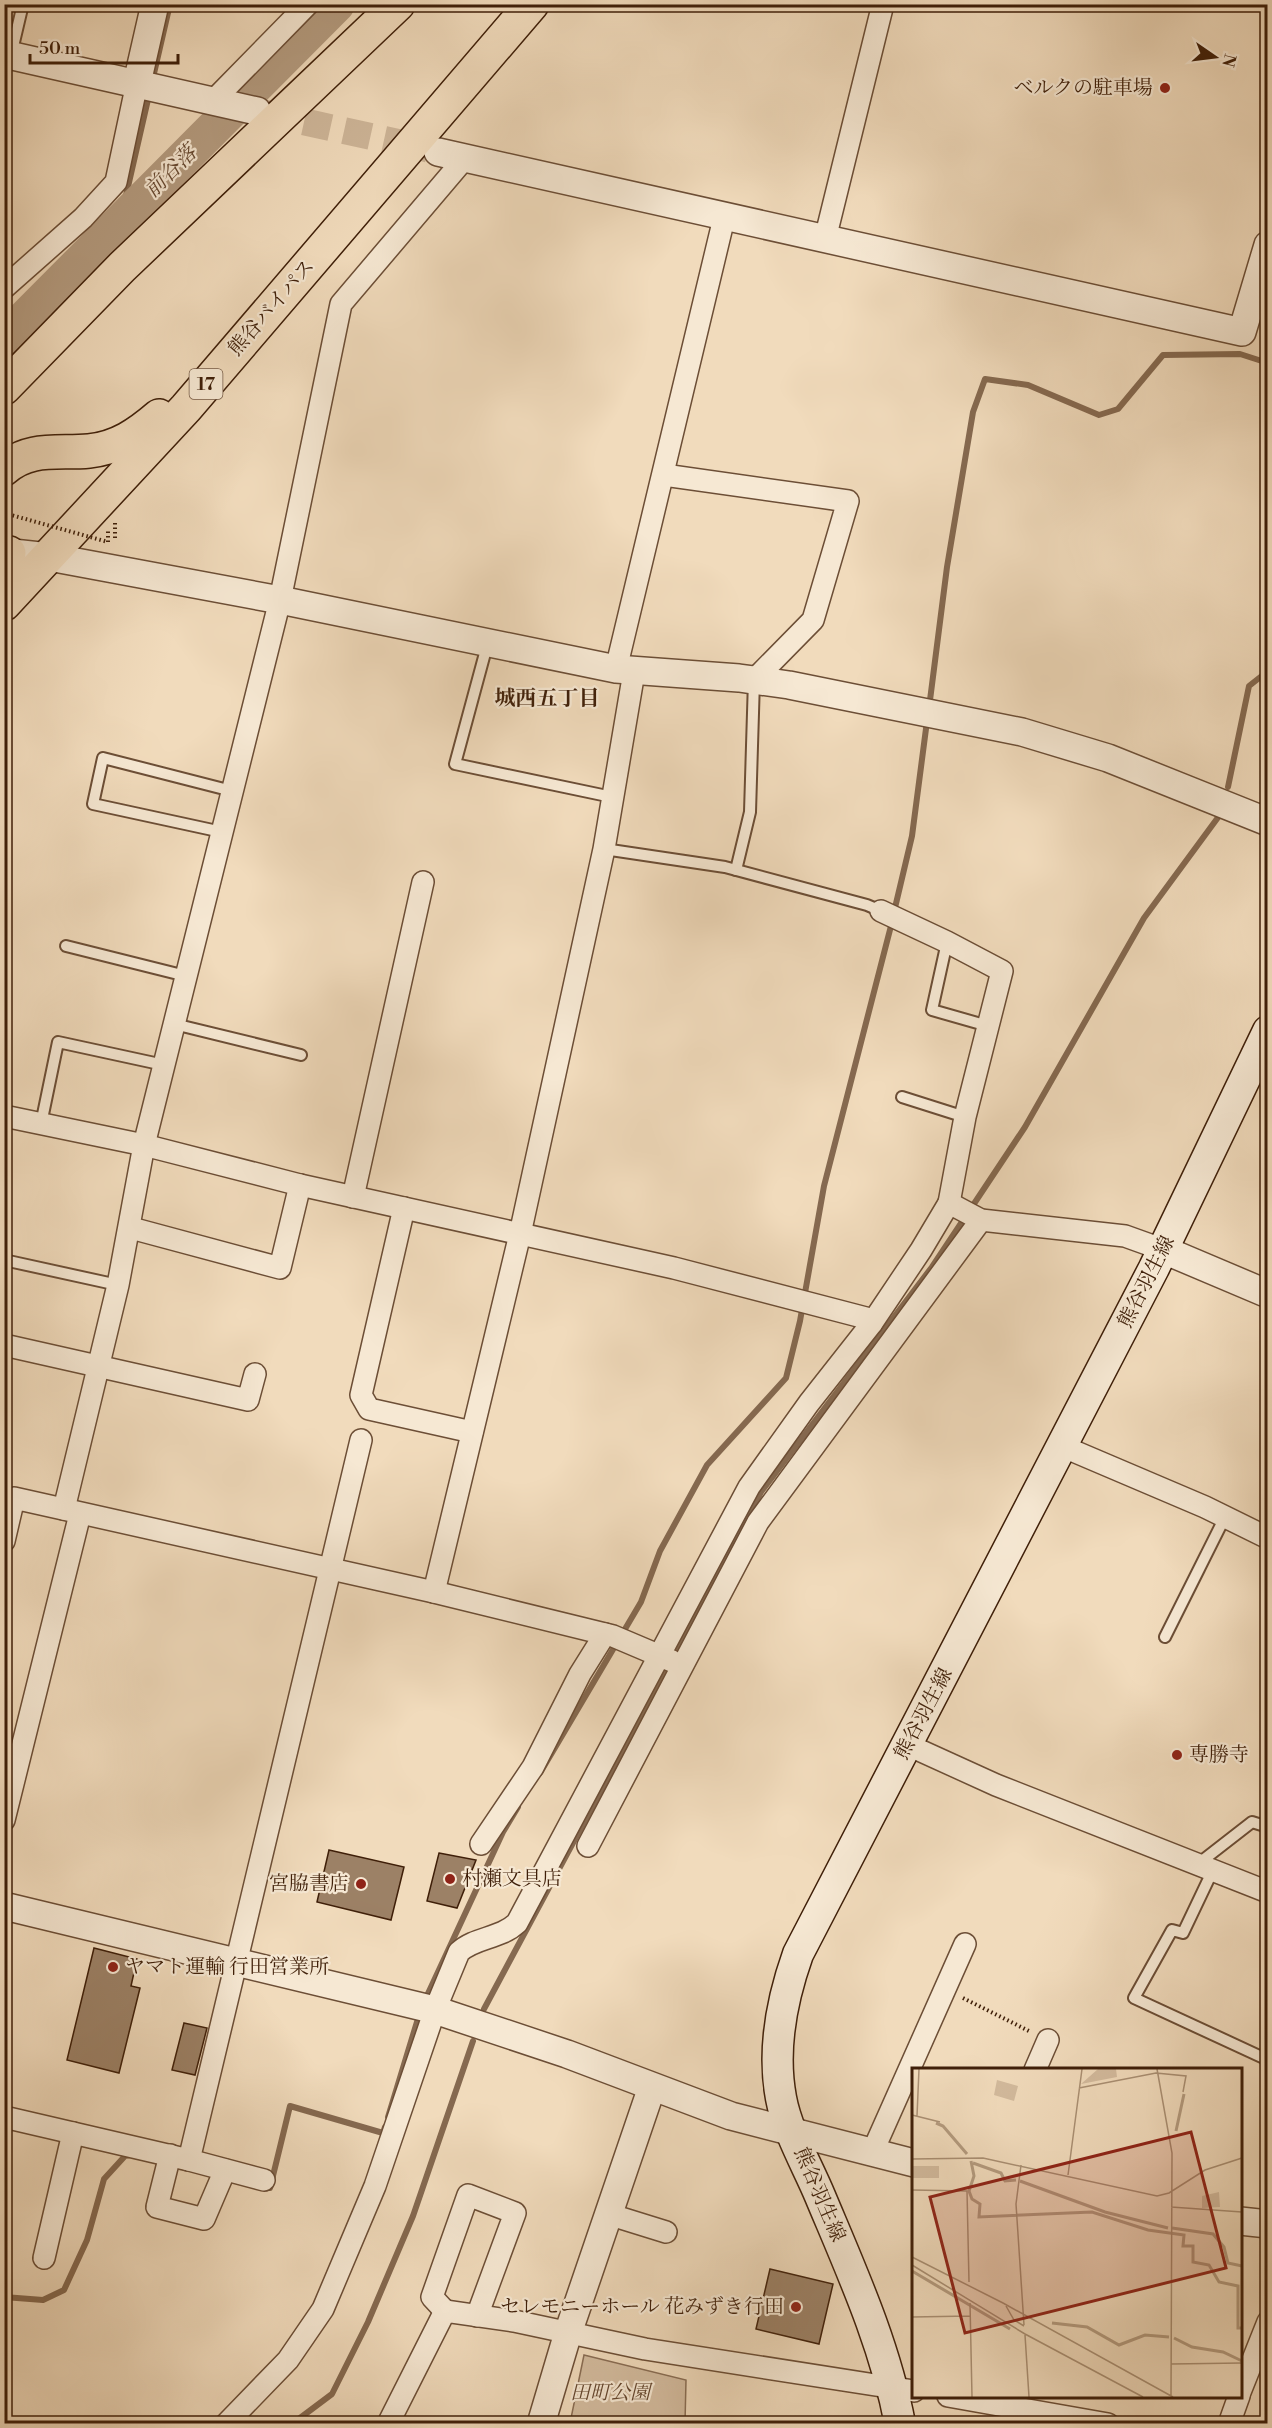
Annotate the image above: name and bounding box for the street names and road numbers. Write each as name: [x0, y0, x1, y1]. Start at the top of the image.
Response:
street label: 熊谷バイパス: [223, 255, 321, 361]
road number: 17: [190, 369, 222, 399]
street label: 熊谷羽生線: [1113, 1232, 1181, 1332]
street label: 熊谷羽生線: [889, 1664, 959, 1764]
street label: 熊谷羽生線: [788, 2144, 850, 2246]

